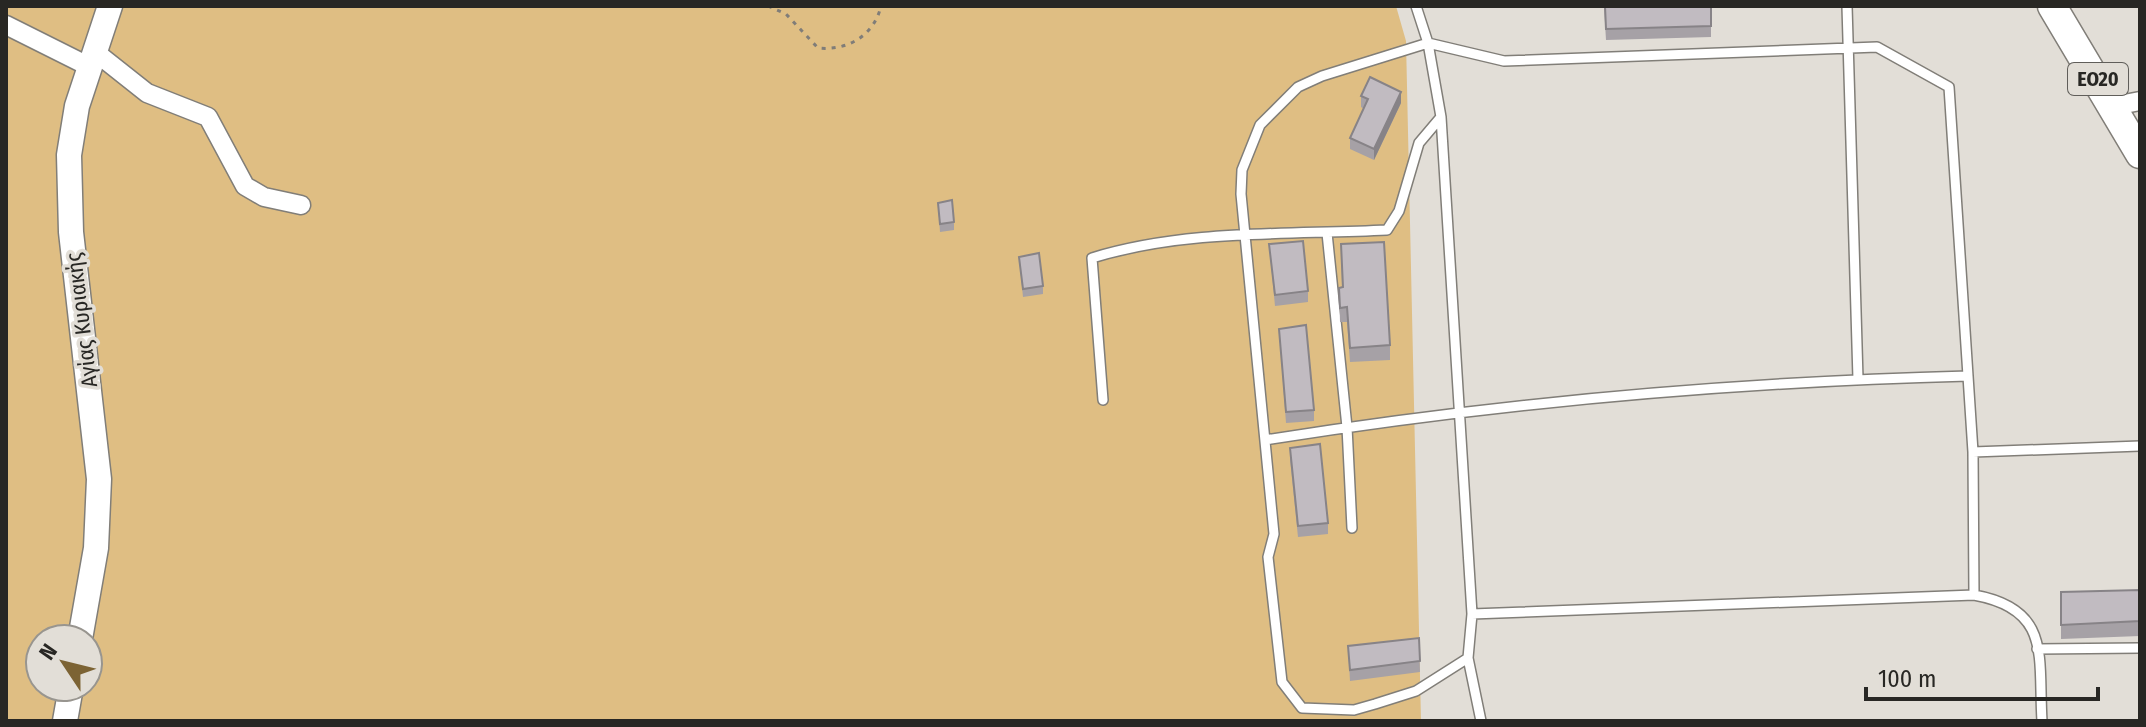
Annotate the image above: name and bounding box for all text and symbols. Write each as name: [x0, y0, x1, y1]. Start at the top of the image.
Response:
road number: ΕΟ20: [2068, 63, 2128, 95]
street label: Αγίας Κυριακής: [60, 251, 103, 389]
north arrow: [24, 623, 104, 703]
text: N: [33, 639, 63, 665]
scale bar: [1866, 651, 2098, 701]
text: 100 m: [1878, 665, 1936, 693]

